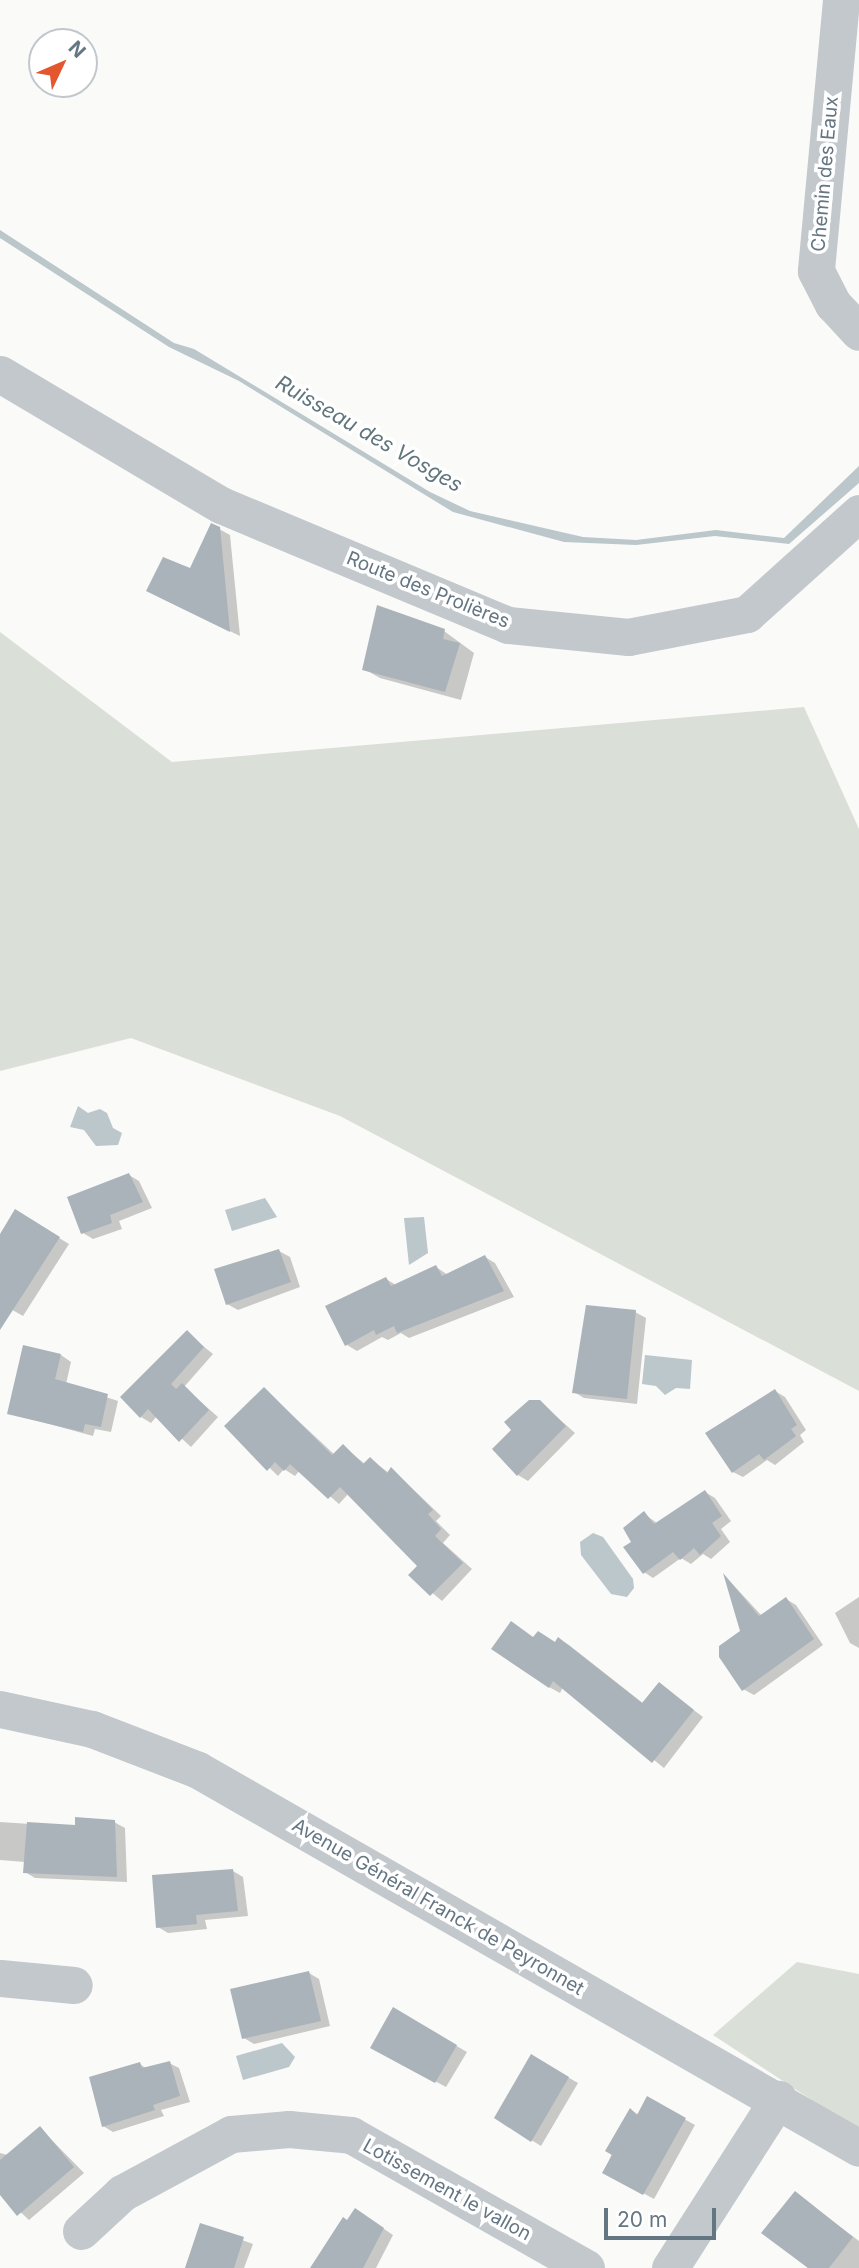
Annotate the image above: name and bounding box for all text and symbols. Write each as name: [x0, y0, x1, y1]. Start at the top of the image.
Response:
north arrow: [28, 28, 98, 98]
text: N: [64, 36, 90, 63]
street label: Chemin des Eaux: [807, 95, 843, 253]
water label: Ruisseau des Vosges: [271, 370, 467, 498]
street label: Route des Prolières: [343, 547, 513, 633]
street label: Avenue Général Franck de Peyronnet: [288, 1814, 588, 2000]
street label: Lotissement le vallon: [359, 2134, 535, 2246]
scale bar: [607, 2194, 719, 2238]
text: 20 m: [617, 2207, 667, 2232]

